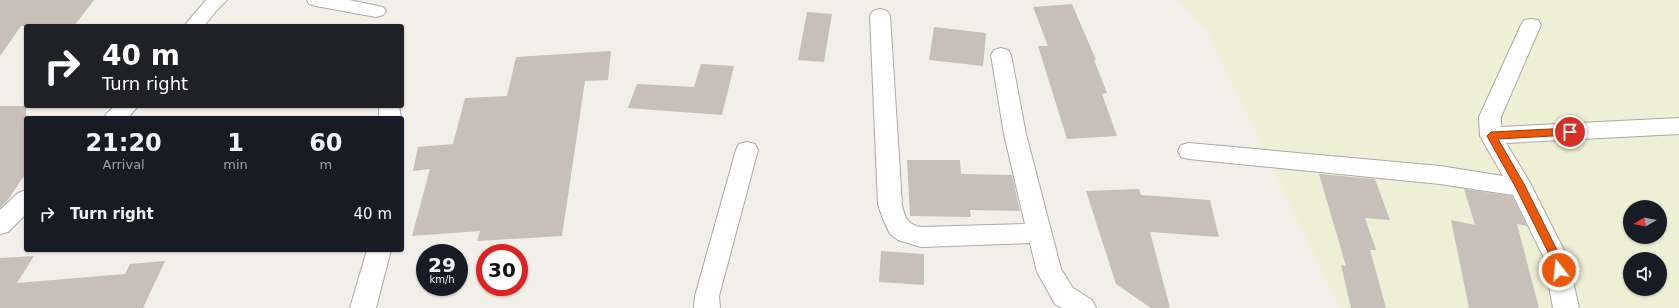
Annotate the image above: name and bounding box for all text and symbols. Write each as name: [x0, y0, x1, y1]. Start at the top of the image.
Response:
text: 40 m: [102, 39, 180, 72]
icon: right: [36, 40, 88, 92]
text: Turn right: [102, 73, 188, 94]
pin: [1553, 115, 1587, 149]
icon: arrive: [1559, 121, 1581, 143]
text: 21:20: [85, 129, 162, 157]
text: 1: [227, 129, 244, 157]
text: 60: [309, 129, 343, 157]
text: Arrival: [102, 157, 145, 172]
text: min: [223, 157, 248, 172]
text: m: [320, 157, 332, 172]
north arrow: [1623, 200, 1667, 244]
map controls: [1623, 200, 1667, 296]
icon: right: [36, 203, 58, 225]
text: Turn right: [70, 205, 154, 223]
text: 40 m: [354, 205, 392, 223]
speed limit sign: 30: [476, 244, 528, 296]
position arrow: [1538, 249, 1580, 291]
button: sound: [1623, 252, 1667, 296]
text: 29: [428, 253, 456, 277]
text: km/h: [429, 274, 455, 285]

